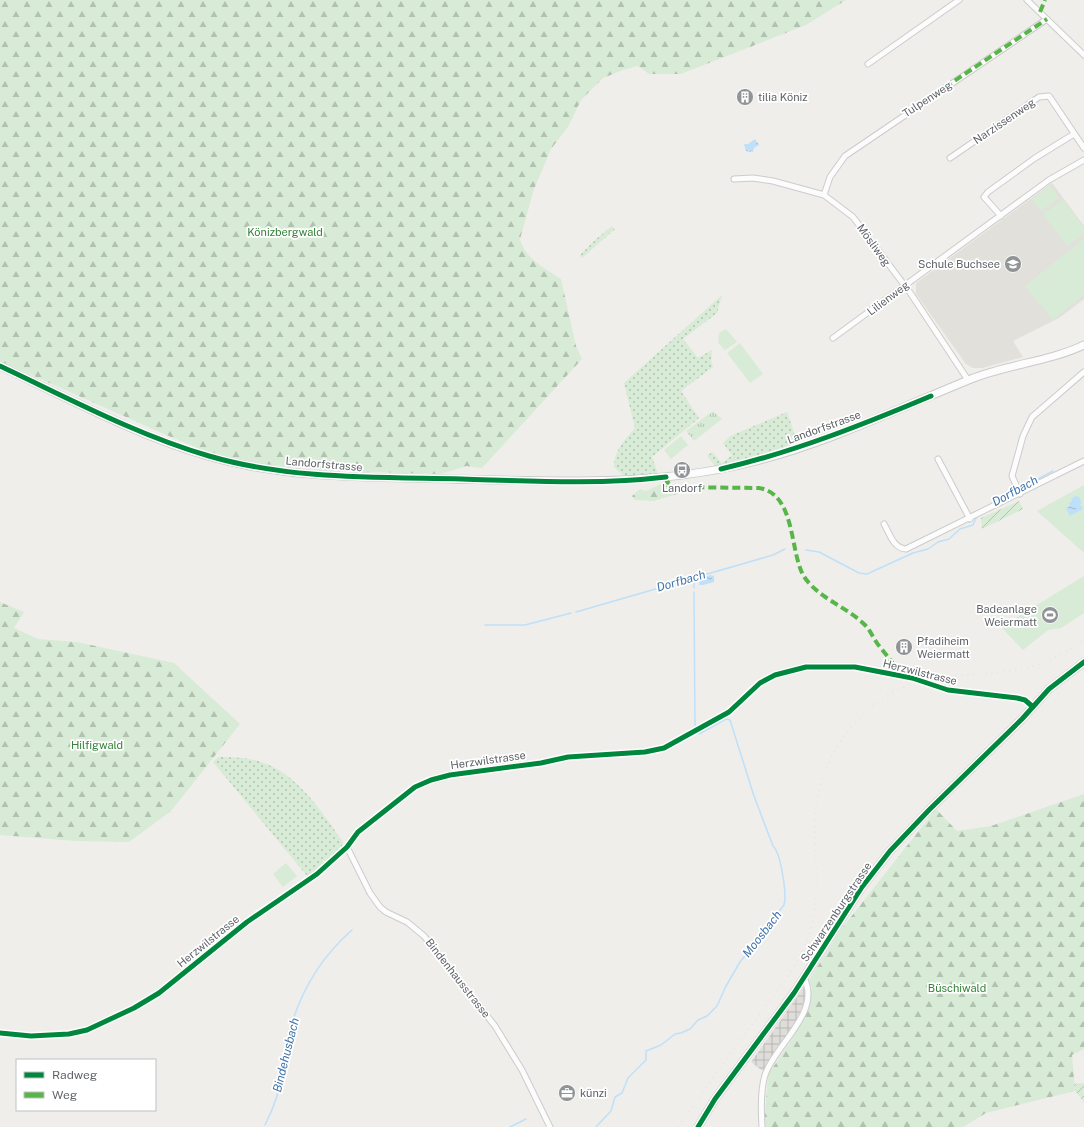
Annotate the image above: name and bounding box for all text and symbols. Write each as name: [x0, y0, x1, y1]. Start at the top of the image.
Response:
street label: Tulpenweg: [900, 79, 954, 119]
building icon: tilia Köniz: [735, 87, 755, 107]
place label: tilia Köniz: [758, 91, 808, 103]
street label: Narzissenweg: [971, 96, 1037, 146]
street label: Mösliweg: [855, 222, 893, 268]
park label: Könizbergwald: [247, 226, 323, 238]
school or university icon: Schule Buchsee: [1003, 254, 1023, 274]
place label: Schule Buchsee: [918, 258, 1000, 270]
street label: Lilienweg: [865, 278, 911, 318]
street label: Landorfstrasse: [786, 408, 862, 446]
street label: Landorfstrasse: [285, 455, 363, 473]
bus stop icon: Landorf: [672, 460, 692, 480]
water label: Dorfbach: [990, 473, 1040, 509]
place label: Landorf: [662, 482, 703, 494]
water label: Dorfbach: [655, 567, 707, 595]
place label: Badeanlage Weiermatt: [976, 603, 1037, 628]
sports icon: Badeanlage Weiermatt: [1040, 605, 1060, 625]
place label: Pfadiheim Weiermatt: [917, 635, 970, 660]
building icon: Pfadiheim Weiermatt: [894, 637, 914, 657]
street label: Herzwilstrasse: [882, 657, 958, 687]
park label: Hilfigwald: [71, 739, 123, 751]
street label: Herzwilstrasse: [450, 749, 526, 771]
street label: Schwarzenburgstrasse: [798, 860, 874, 964]
water label: Moosbach: [739, 908, 785, 960]
street label: Herzwilstrasse: [175, 912, 241, 970]
street label: Bindenhausstrasse: [423, 936, 493, 1020]
park label: Büschiwald: [928, 982, 986, 994]
water label: Bindehusbach: [270, 1016, 302, 1094]
legend: [16, 1059, 156, 1111]
text: Radweg: [52, 1068, 97, 1082]
office icon: künzi: [557, 1083, 577, 1103]
place label: künzi: [580, 1087, 607, 1099]
text: Weg: [52, 1088, 77, 1102]

